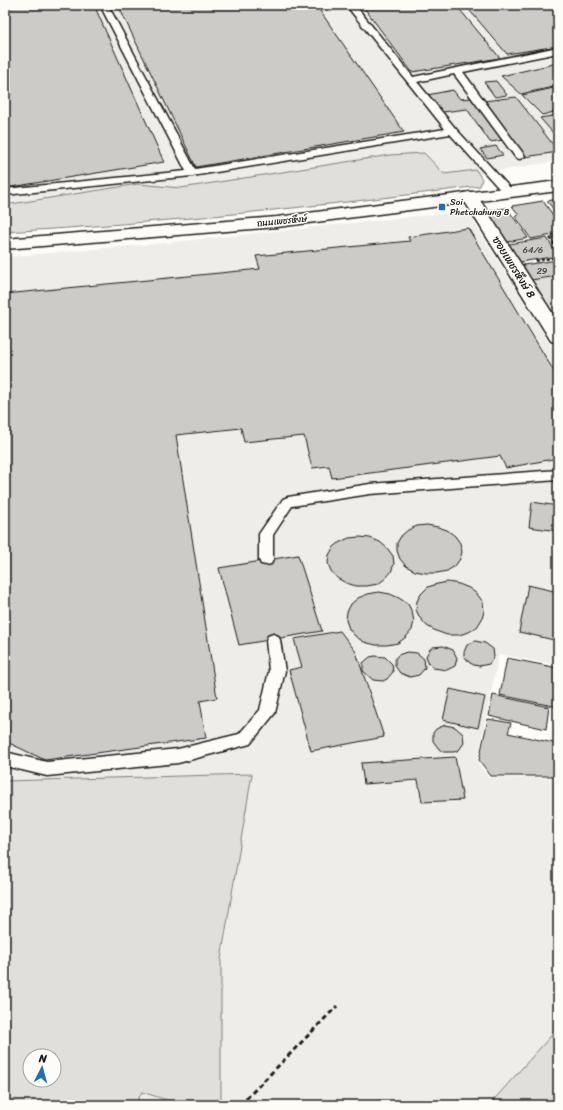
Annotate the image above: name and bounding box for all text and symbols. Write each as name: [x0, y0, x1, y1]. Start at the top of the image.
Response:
place label: Soi Phetchahung 8: [450, 194, 510, 220]
marker: Soi Phetchahung 8: [437, 202, 447, 212]
street label: ถนนเพชรหึงษ์: [256, 210, 310, 232]
street label: ซอยเพชรหึงษ์ 8: [487, 232, 540, 302]
house number: 64/6: [523, 242, 543, 258]
house number: 29: [537, 263, 548, 279]
north arrow: [22, 1048, 62, 1088]
text: N: [37, 1049, 48, 1068]

